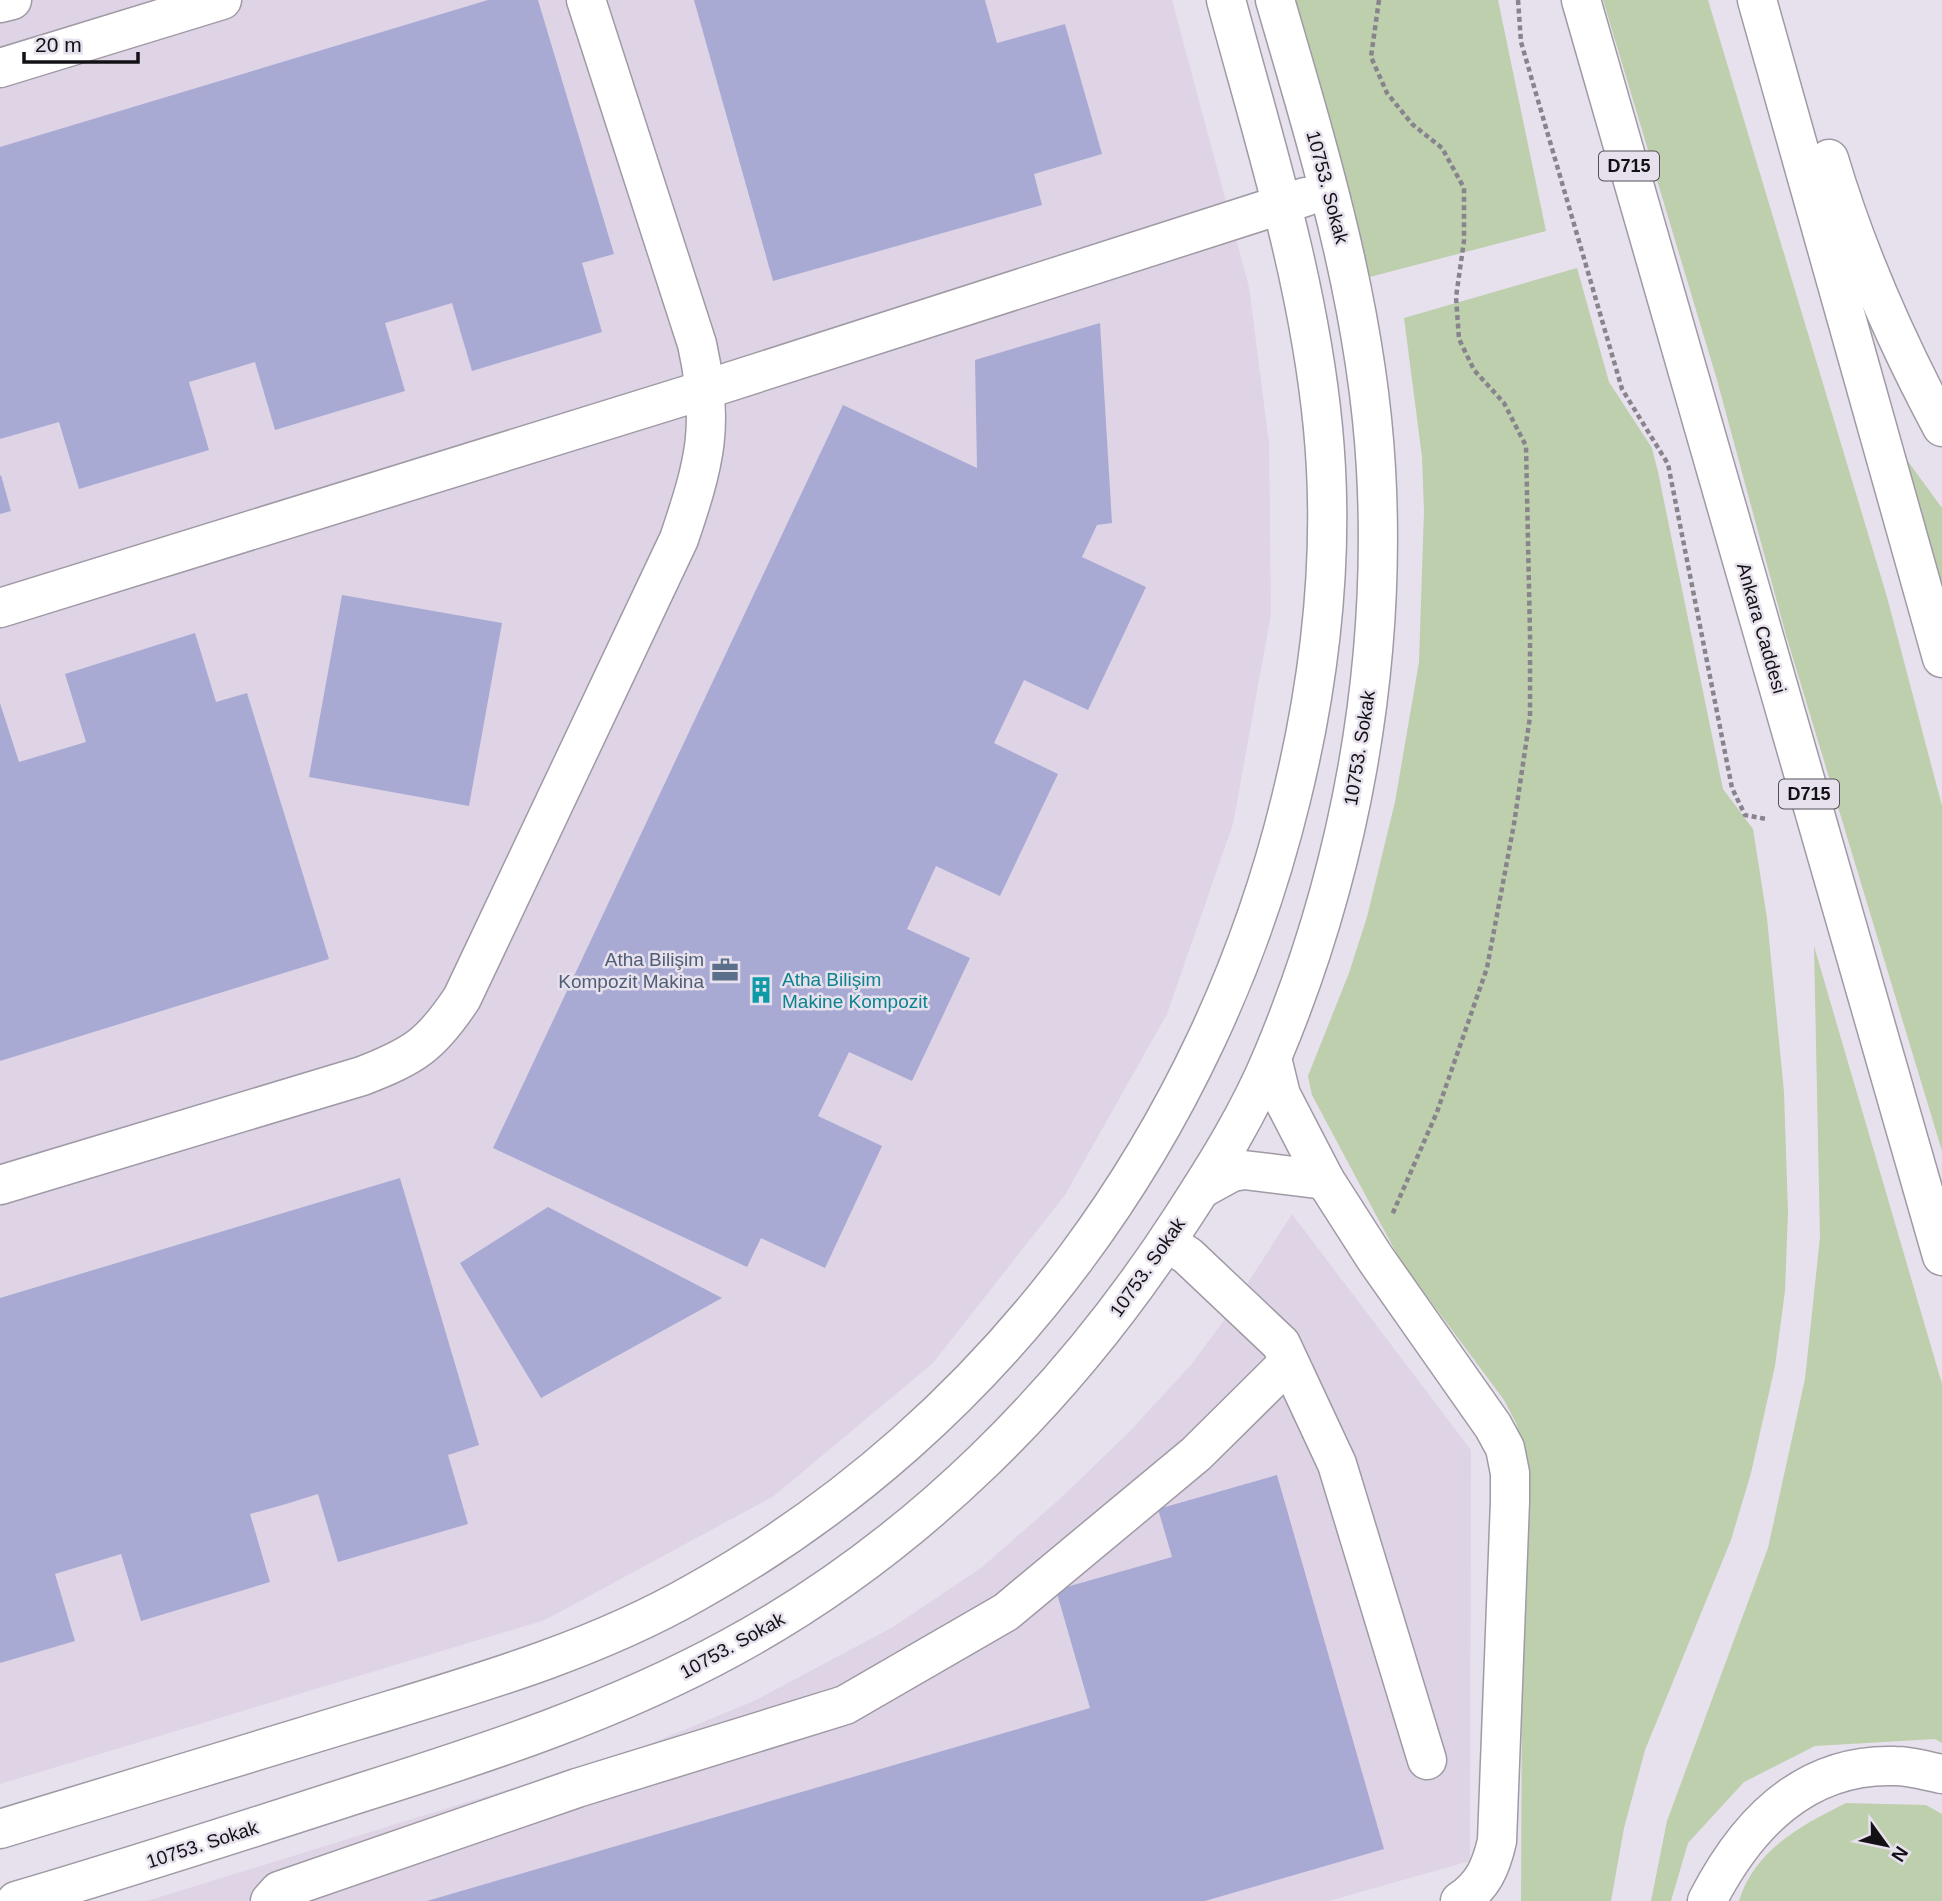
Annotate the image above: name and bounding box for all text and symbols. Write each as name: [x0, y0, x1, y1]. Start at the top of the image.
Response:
scale bar: [24, 21, 138, 65]
text: 20 m: [35, 33, 82, 56]
street label: 10753. Sokak: [1302, 128, 1353, 246]
road number: D715: [1599, 152, 1659, 181]
street label: Ankara Caddesi: [1733, 560, 1790, 696]
street label: 10753. Sokak: [1340, 689, 1379, 807]
road number: D715: [1779, 780, 1839, 808]
place label: Atha Bilişim Kompozit Makina: [558, 949, 704, 992]
office icon: Atha Bilişim Kompozit Makina: [710, 955, 740, 985]
place label: Atha Bilişim Makine Kompozit: [782, 969, 928, 1012]
building icon: Atha Bilişim Makine Kompozit: [746, 975, 776, 1005]
street label: 10753. Sokak: [1105, 1213, 1190, 1321]
street label: 10753. Sokak: [676, 1608, 789, 1683]
north arrow: [1851, 1810, 1921, 1880]
street label: 10753. Sokak: [144, 1816, 261, 1872]
text: N: [1887, 1843, 1912, 1865]

